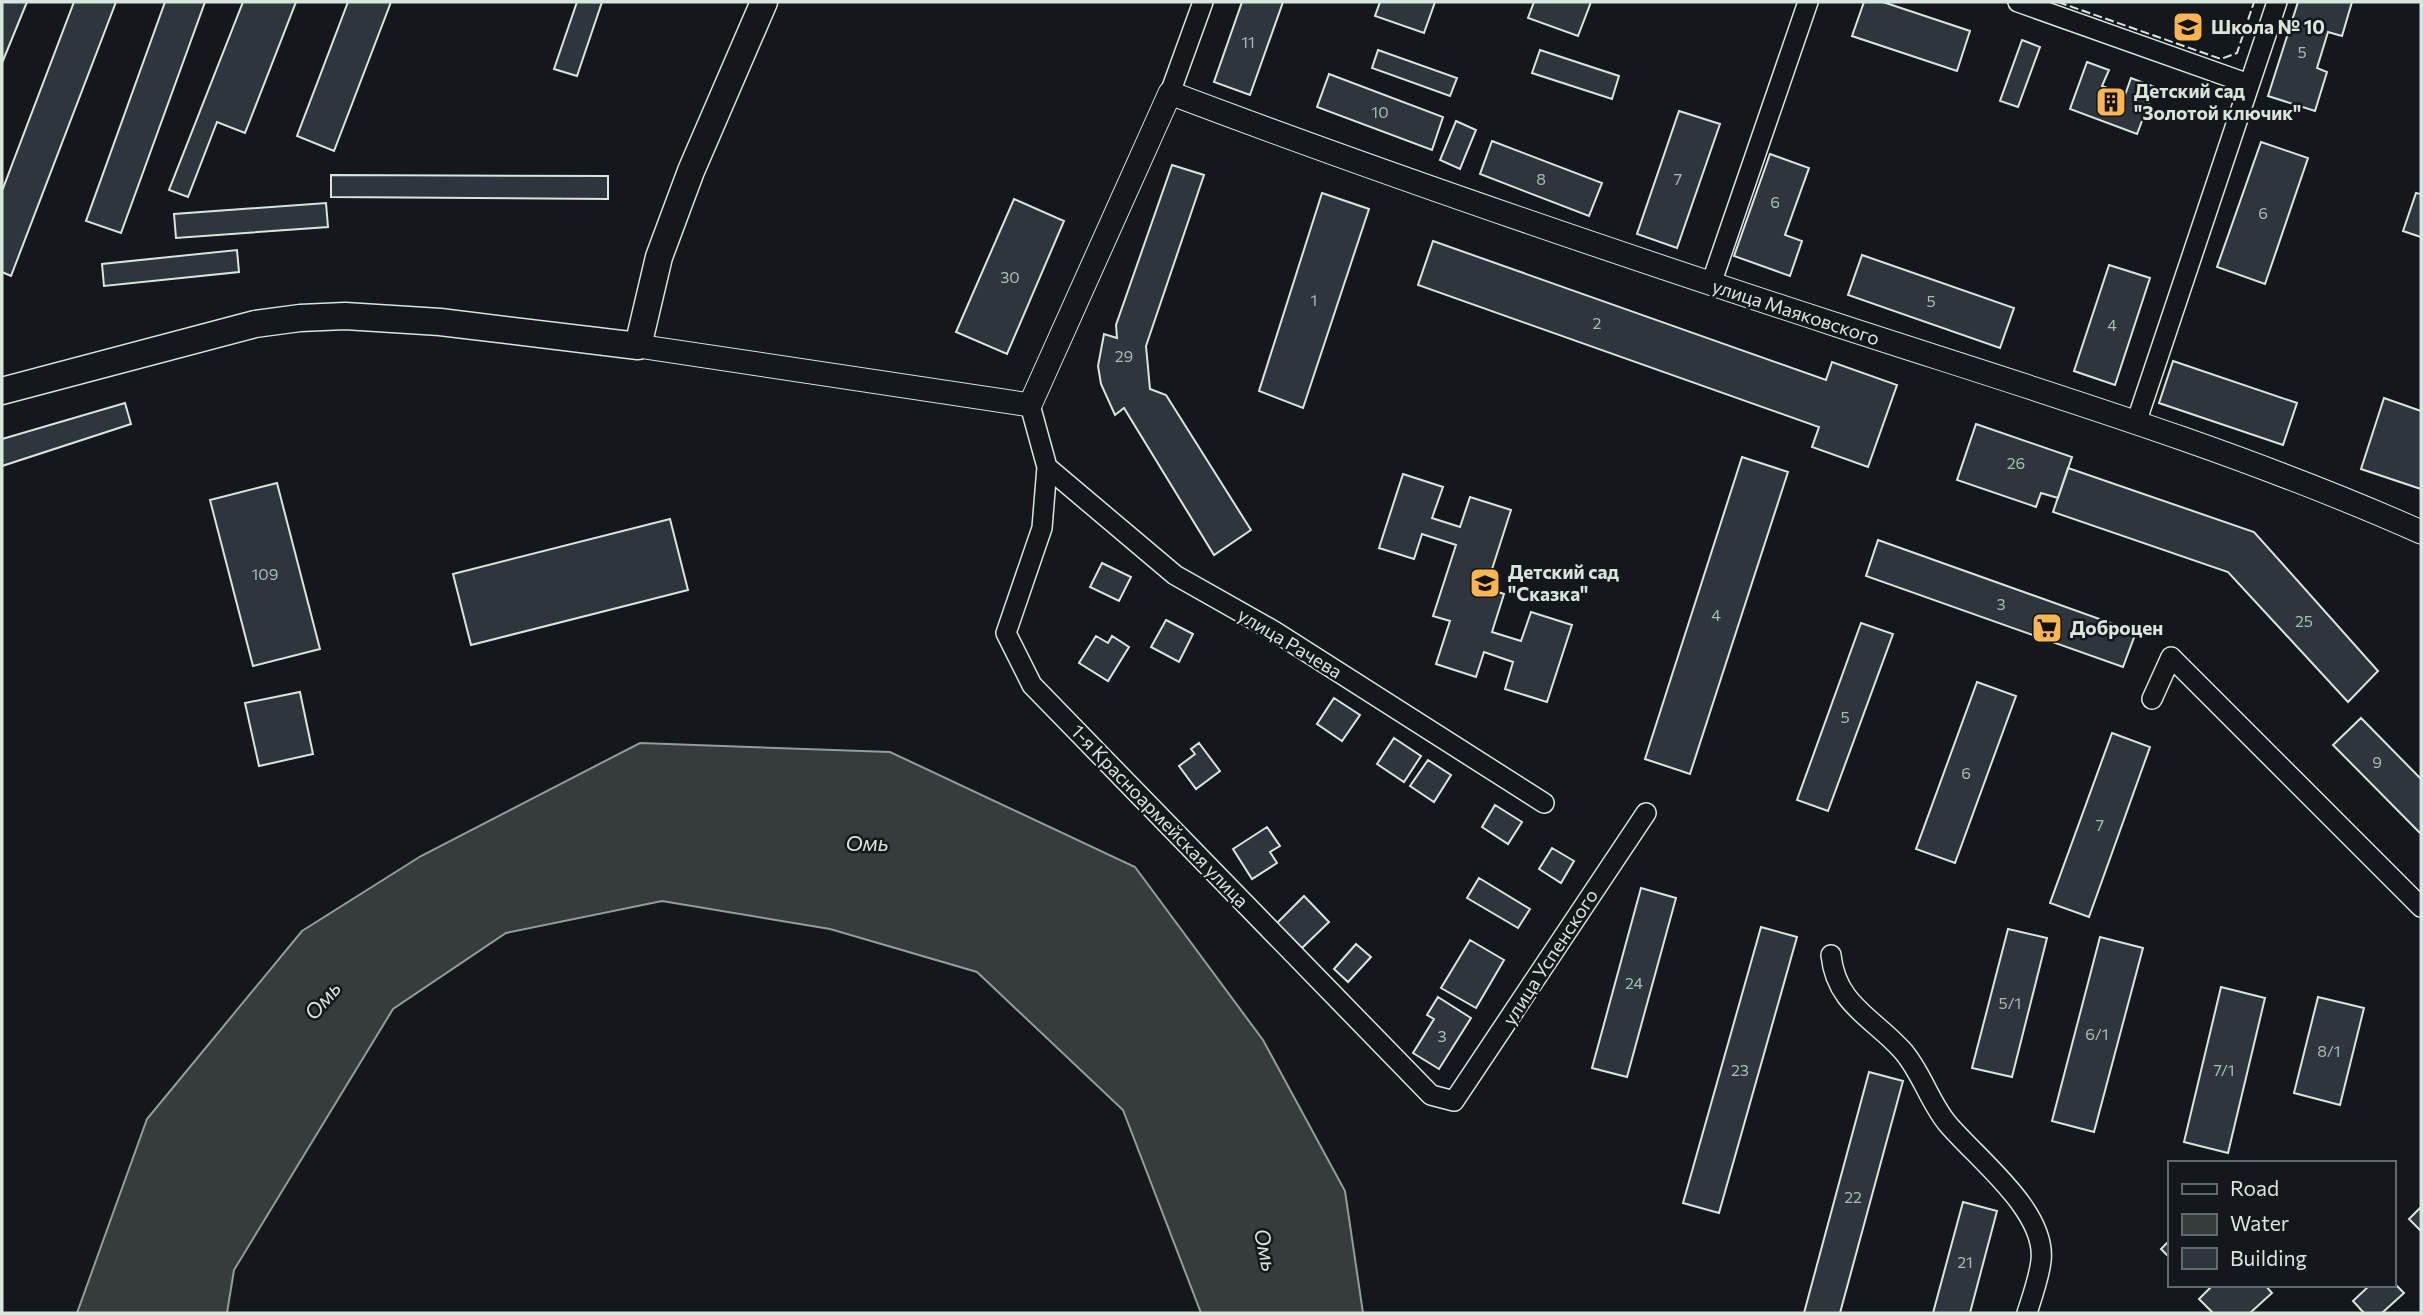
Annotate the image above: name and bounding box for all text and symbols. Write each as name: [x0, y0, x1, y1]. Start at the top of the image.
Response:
school or university icon: Школа № 10: [2171, 10, 2205, 44]
place label: Школа № 10: [2211, 15, 2325, 38]
house number: 11: [1241, 32, 1255, 51]
house number: 5: [2297, 42, 2307, 61]
place label: Детский сад "Золотой ключик": [2134, 79, 2301, 124]
building icon: Детский сад "Золотой ключик": [2094, 85, 2128, 119]
house number: 10: [1371, 102, 1389, 121]
house number: 8: [1536, 169, 1546, 188]
house number: 7: [1674, 169, 1682, 188]
house number: 6: [1770, 192, 1780, 211]
house number: 6: [2258, 203, 2268, 222]
house number: 30: [1000, 267, 1020, 286]
street label: улица Маяковского: [1710, 274, 1883, 349]
house number: 1: [1311, 290, 1317, 309]
house number: 5: [1926, 291, 1936, 310]
house number: 2: [1593, 313, 1602, 332]
house number: 4: [2107, 315, 2117, 334]
house number: 29: [1115, 346, 1133, 365]
house number: 26: [2007, 453, 2025, 472]
place label: Детский сад "Сказка": [1508, 560, 1619, 605]
house number: 109: [252, 564, 279, 583]
school or university icon: Детский сад "Сказка": [1468, 566, 1502, 600]
house number: 3: [1996, 594, 2006, 613]
street label: улица Рачева: [1234, 602, 1347, 683]
house number: 4: [1711, 605, 1721, 624]
supermarket icon: Доброцен: [2030, 611, 2064, 645]
house number: 25: [2295, 611, 2313, 630]
place label: Доброцен: [2070, 616, 2163, 639]
house number: 5: [1840, 707, 1850, 726]
street label: 1-я Красноармейская улица: [1067, 719, 1254, 912]
house number: 9: [2372, 752, 2382, 771]
house number: 6: [1961, 763, 1971, 782]
house number: 7: [2096, 815, 2104, 834]
water label: Омь: [846, 830, 888, 855]
street label: улица Успенского: [1497, 884, 1602, 1029]
house number: 24: [1625, 973, 1643, 992]
water label: Омь: [298, 976, 345, 1024]
house number: 5/1: [1999, 993, 2021, 1012]
house number: 6/1: [2085, 1024, 2109, 1043]
house number: 3: [1437, 1026, 1447, 1045]
house number: 8/1: [2317, 1041, 2341, 1060]
house number: 23: [1731, 1060, 1749, 1079]
house number: 7/1: [2213, 1060, 2235, 1079]
legend: [2168, 1161, 2395, 1287]
text: Road: [2230, 1175, 2279, 1200]
house number: 22: [1844, 1187, 1862, 1206]
text: Water: [2230, 1210, 2289, 1235]
water label: Омь: [1250, 1226, 1283, 1273]
text: Building: [2230, 1245, 2307, 1270]
house number: 21: [1957, 1252, 1973, 1271]

